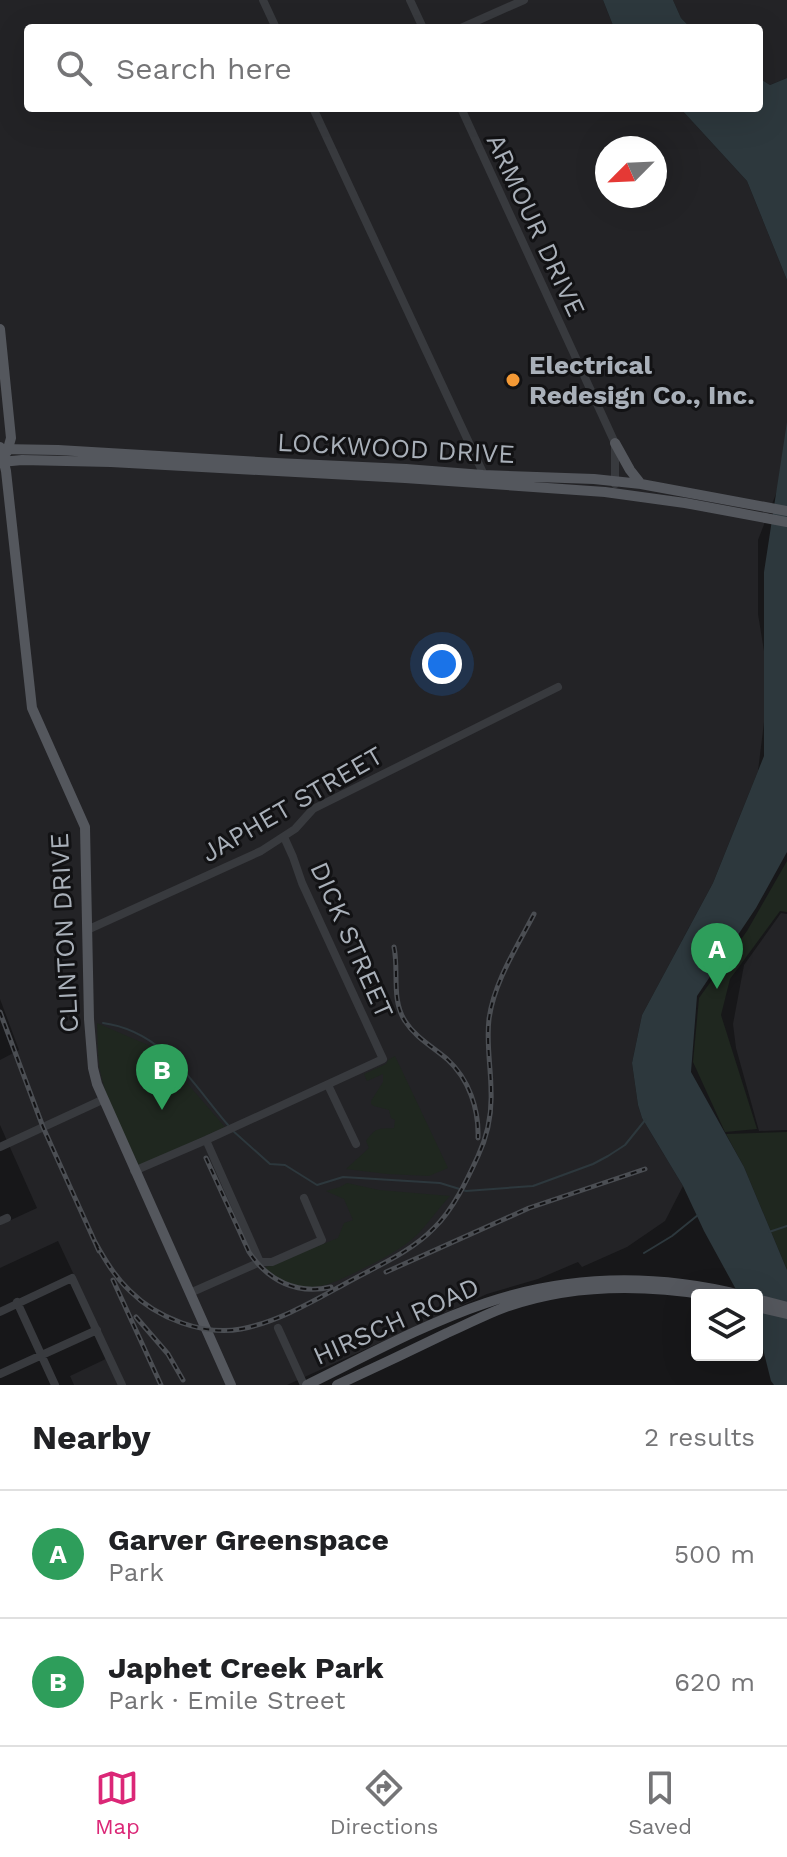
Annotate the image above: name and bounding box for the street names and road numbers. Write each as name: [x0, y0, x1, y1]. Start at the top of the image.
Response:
street label: ARMOUR DRIVE: [481, 129, 591, 321]
street label: LOCKWOOD DRIVE: [277, 427, 515, 469]
street label: JAPHET STREET: [196, 740, 388, 868]
street label: CLINTON DRIVE: [44, 832, 84, 1034]
street label: DICK STREET: [304, 857, 400, 1023]
street label: HIRSCH ROAD: [308, 1271, 484, 1371]

